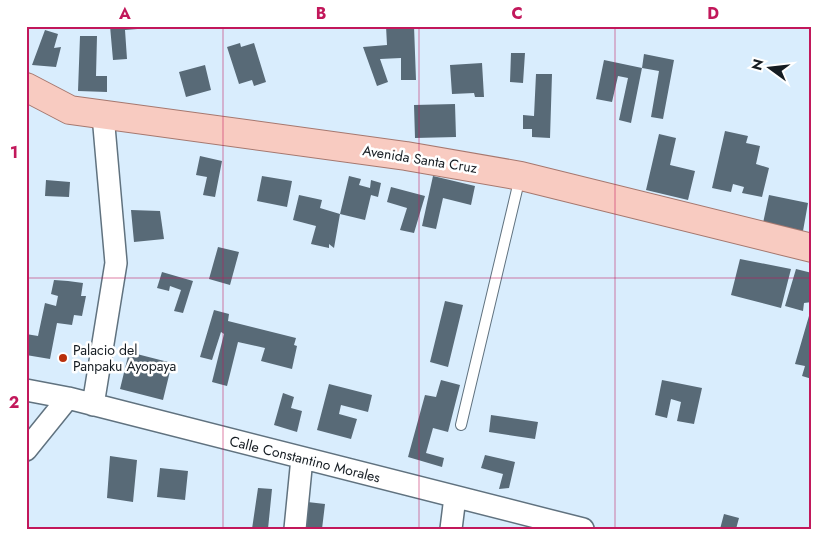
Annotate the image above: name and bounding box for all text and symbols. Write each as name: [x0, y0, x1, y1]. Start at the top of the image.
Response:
text: A: [118, 2, 131, 25]
text: B: [316, 2, 326, 25]
text: C: [511, 2, 523, 25]
text: D: [707, 2, 719, 25]
north arrow: [746, 42, 796, 92]
text: N: [746, 57, 769, 73]
street label: Avenida Santa Cruz: [361, 140, 479, 178]
text: 1: [10, 141, 18, 164]
place label: Palacio del Panpaku Ayopaya: [73, 340, 176, 376]
marker: Palacio del Panpaku Ayopaya: [57, 352, 69, 364]
text: 2: [9, 391, 19, 414]
street label: Calle Constantino Morales: [228, 431, 383, 487]

